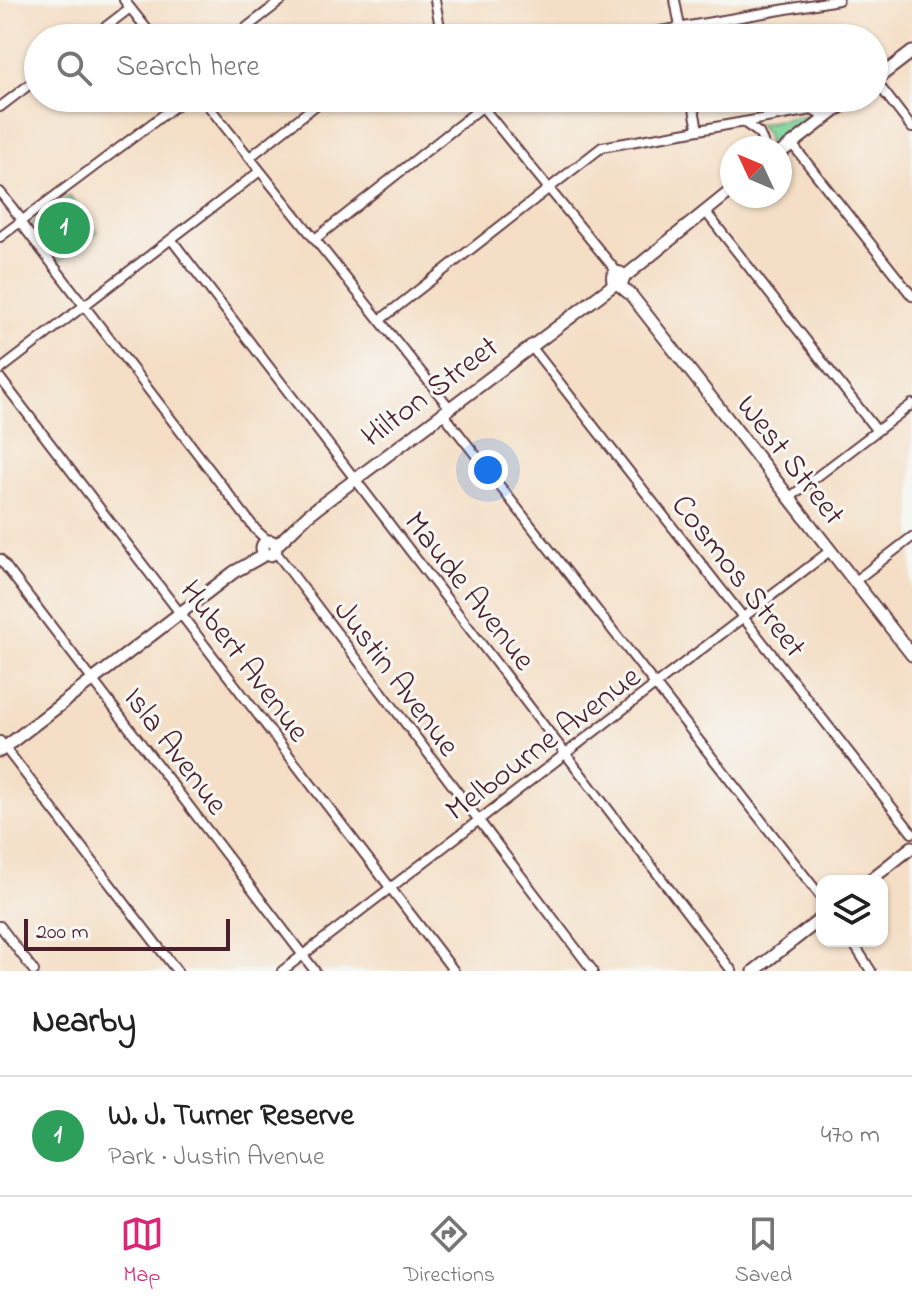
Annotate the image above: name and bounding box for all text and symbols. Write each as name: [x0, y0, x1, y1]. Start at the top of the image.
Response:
search box: [24, 24, 888, 112]
icon: search: [52, 46, 96, 90]
text: Search here: [116, 46, 260, 90]
north arrow: [720, 136, 792, 208]
pin: 1: [38, 198, 90, 258]
street label: Hilton Street: [352, 325, 510, 460]
street label: West Street: [723, 386, 856, 537]
your location: [468, 450, 508, 490]
street label: Cosmos Street: [658, 485, 817, 669]
street label: Maude Avenue: [391, 502, 546, 682]
street label: Hubert Avenue: [167, 571, 320, 754]
street label: Justin Avenue: [320, 591, 470, 768]
street label: Melbourne Avenue: [436, 655, 652, 834]
street label: Isla Avenue: [110, 678, 239, 827]
map controls: [816, 875, 888, 947]
button: layers: [816, 875, 888, 947]
scale bar: [24, 915, 230, 951]
text: 200 m: [36, 917, 89, 949]
text: Nearby: [32, 998, 136, 1048]
text: W. J. Turner Reserve: [108, 1095, 354, 1139]
text: 1: [54, 1117, 62, 1155]
text: 470 m: [821, 1117, 880, 1155]
text: Park · Justin Avenue: [108, 1139, 325, 1177]
tab: Map: [120, 1212, 164, 1292]
tab: Directions: [404, 1212, 495, 1292]
tab: Saved: [735, 1212, 792, 1292]

